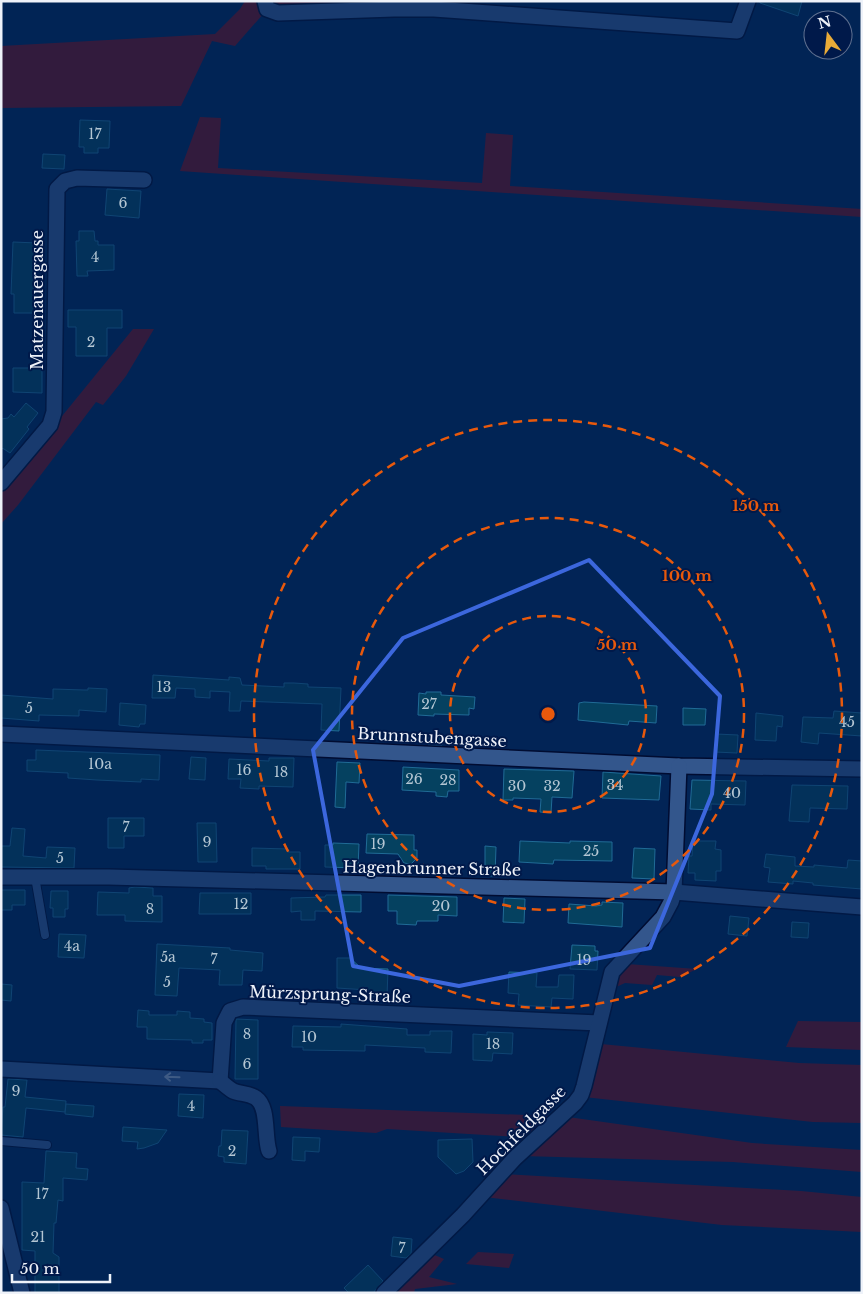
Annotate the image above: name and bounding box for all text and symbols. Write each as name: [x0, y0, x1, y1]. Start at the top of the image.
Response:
north arrow: [803, 10, 853, 60]
text: N: [816, 12, 833, 33]
house number: 17: [88, 125, 103, 143]
house number: 6: [118, 194, 128, 212]
street label: Matzenauergasse: [27, 230, 47, 370]
house number: 4: [91, 248, 99, 266]
house number: 2: [87, 333, 95, 351]
text: 150 m: [732, 496, 780, 515]
text: 100 m: [662, 566, 712, 585]
text: 50 m: [597, 635, 638, 654]
house number: 13: [157, 678, 171, 696]
house number: 27: [421, 695, 438, 713]
house number: 5: [25, 699, 33, 717]
centre of rings: [539, 705, 557, 723]
house number: 45: [839, 713, 855, 731]
street label: Brunnstubengasse: [357, 723, 507, 751]
house number: 10a: [88, 755, 112, 773]
house number: 16: [236, 761, 252, 779]
house number: 18: [274, 763, 288, 781]
house number: 26: [405, 770, 423, 788]
house number: 28: [439, 771, 457, 789]
house number: 34: [607, 776, 623, 794]
house number: 30: [508, 777, 526, 795]
house number: 32: [543, 777, 561, 795]
house number: 40: [723, 784, 741, 802]
house number: 7: [122, 818, 130, 836]
house number: 9: [202, 833, 212, 851]
house number: 19: [370, 835, 386, 853]
house number: 25: [583, 842, 599, 860]
house number: 5: [56, 849, 64, 867]
street label: Hagenbrunner Straße: [343, 856, 521, 880]
house number: 12: [234, 895, 248, 913]
house number: 20: [432, 897, 450, 915]
house number: 8: [146, 900, 154, 918]
house number: 4a: [64, 937, 80, 955]
house number: 5a: [160, 948, 176, 966]
house number: 7: [210, 950, 218, 968]
house number: 19: [576, 951, 592, 969]
house number: 5: [163, 973, 171, 991]
street label: Mürzsprung-Straße: [249, 981, 411, 1007]
house number: 8: [243, 1025, 251, 1043]
house number: 10: [301, 1028, 317, 1046]
house number: 18: [486, 1035, 500, 1053]
house number: 6: [242, 1055, 252, 1073]
one-way arrow: [164, 1073, 180, 1082]
street label: Hochfeldgasse: [472, 1081, 570, 1179]
house number: 9: [11, 1082, 21, 1100]
house number: 4: [187, 1097, 195, 1115]
house number: 2: [228, 1142, 236, 1160]
house number: 17: [35, 1185, 50, 1203]
house number: 21: [31, 1228, 45, 1246]
house number: 7: [398, 1239, 406, 1257]
scale bar: [12, 1252, 110, 1284]
text: 50 m: [20, 1259, 60, 1278]

